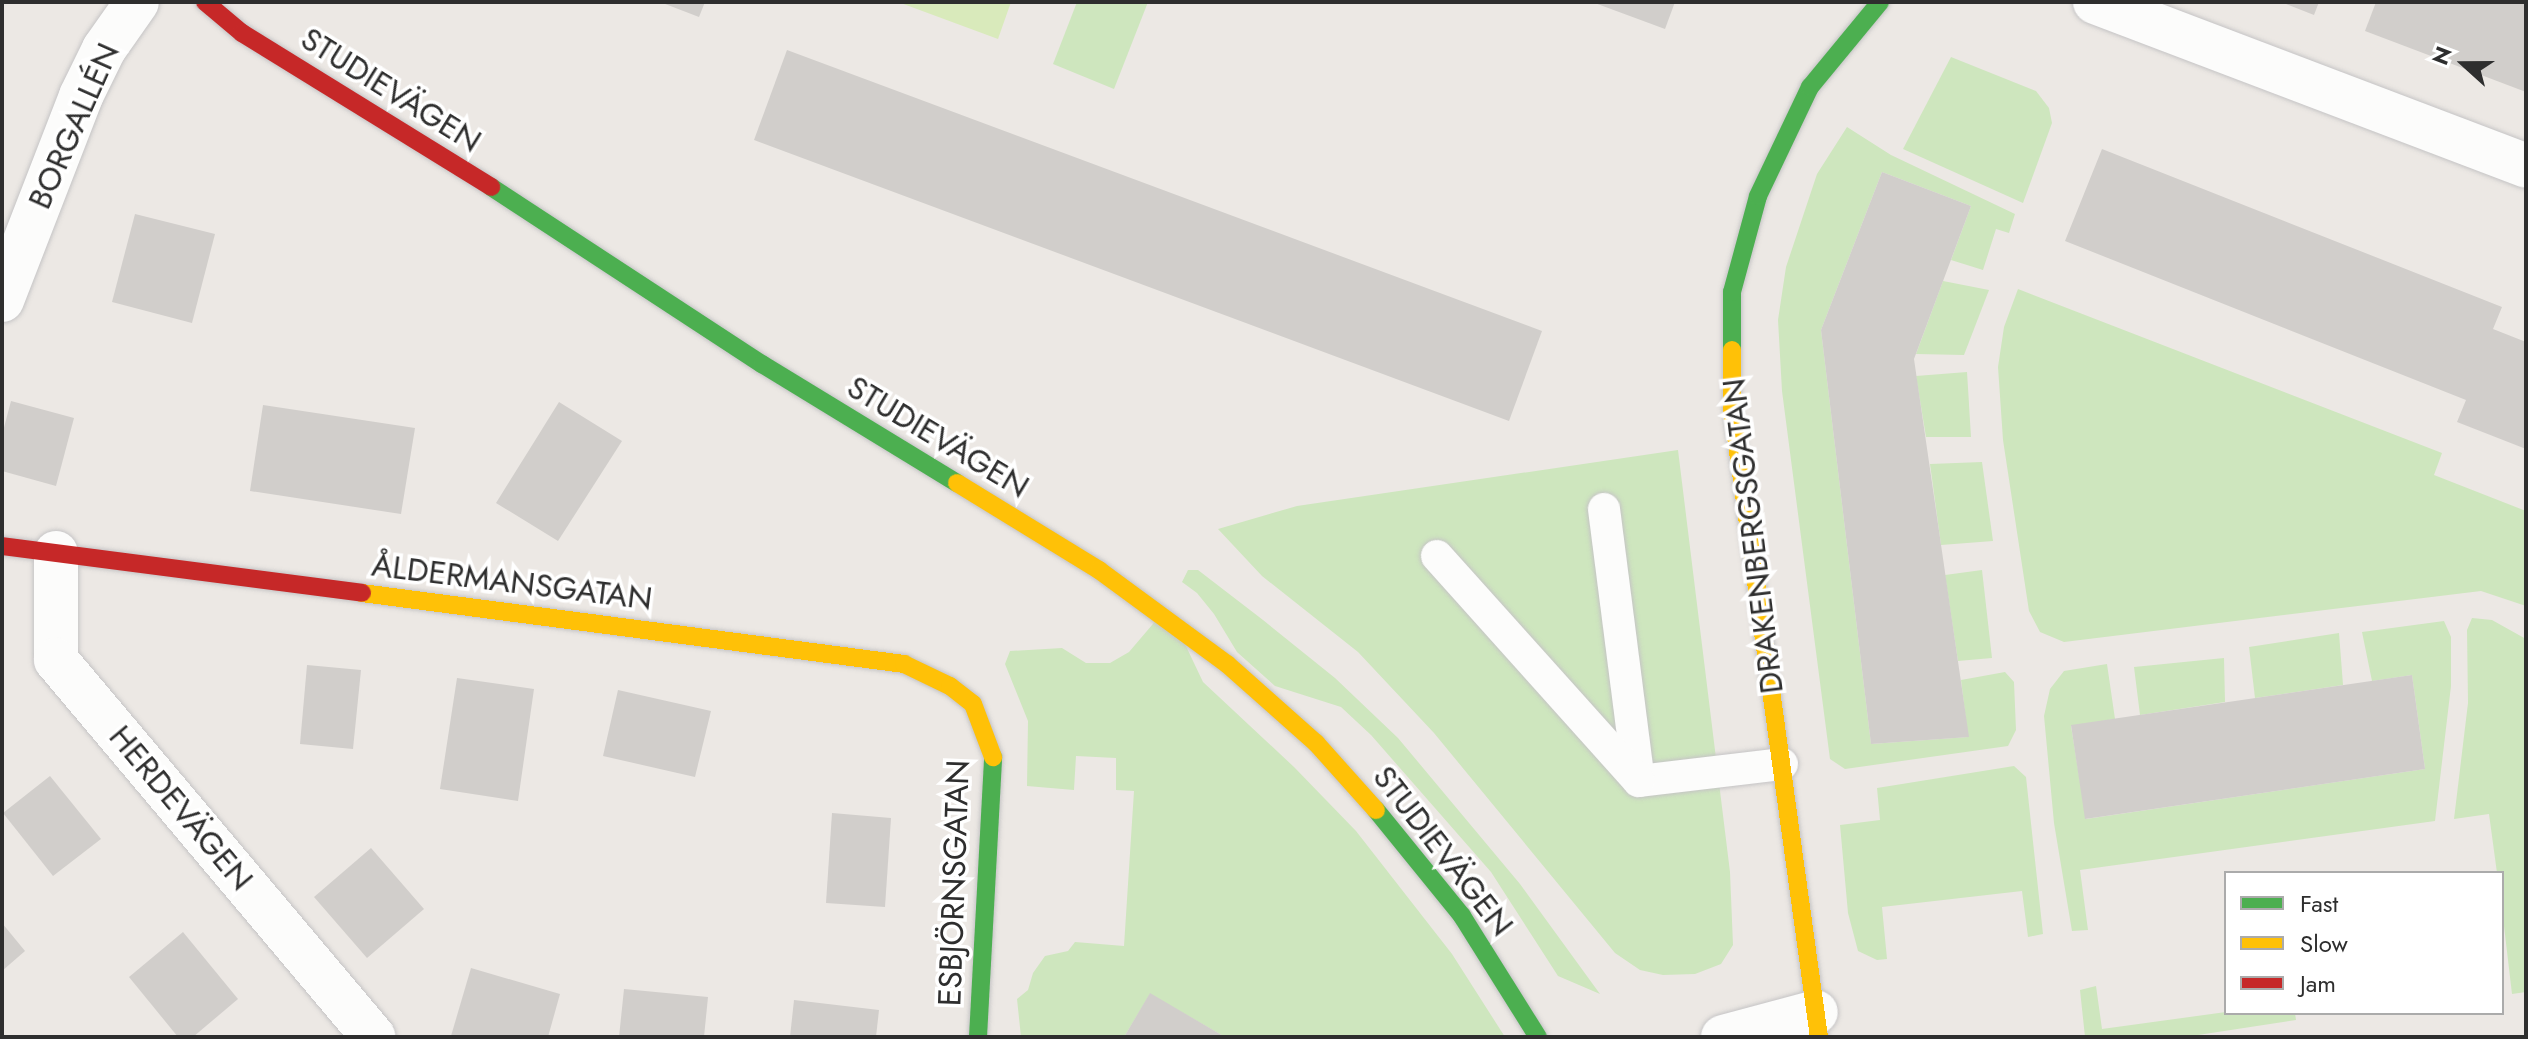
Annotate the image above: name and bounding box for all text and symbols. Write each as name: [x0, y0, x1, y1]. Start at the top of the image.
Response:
street label: STUDIEVÄGEN: [294, 19, 488, 161]
north arrow: [2424, 24, 2504, 104]
street label: BORGALLÉN: [20, 37, 128, 215]
text: N: [2424, 42, 2460, 69]
street label: STUDIEVÄGEN: [840, 368, 1036, 506]
street label: DRAKENBERGSGATAN: [1715, 376, 1791, 696]
street label: ÅLDERMANSGATAN: [369, 546, 655, 618]
street label: HERDEVÄGEN: [101, 718, 261, 898]
street label: STUDIEVÄGEN: [1365, 758, 1521, 944]
street label: ESBJÖRNSGATAN: [931, 759, 977, 1007]
legend: [2224, 871, 2504, 1015]
text: Fast: [2300, 886, 2338, 921]
text: Slow: [2300, 926, 2348, 961]
text: Jam: [2300, 966, 2336, 1001]

